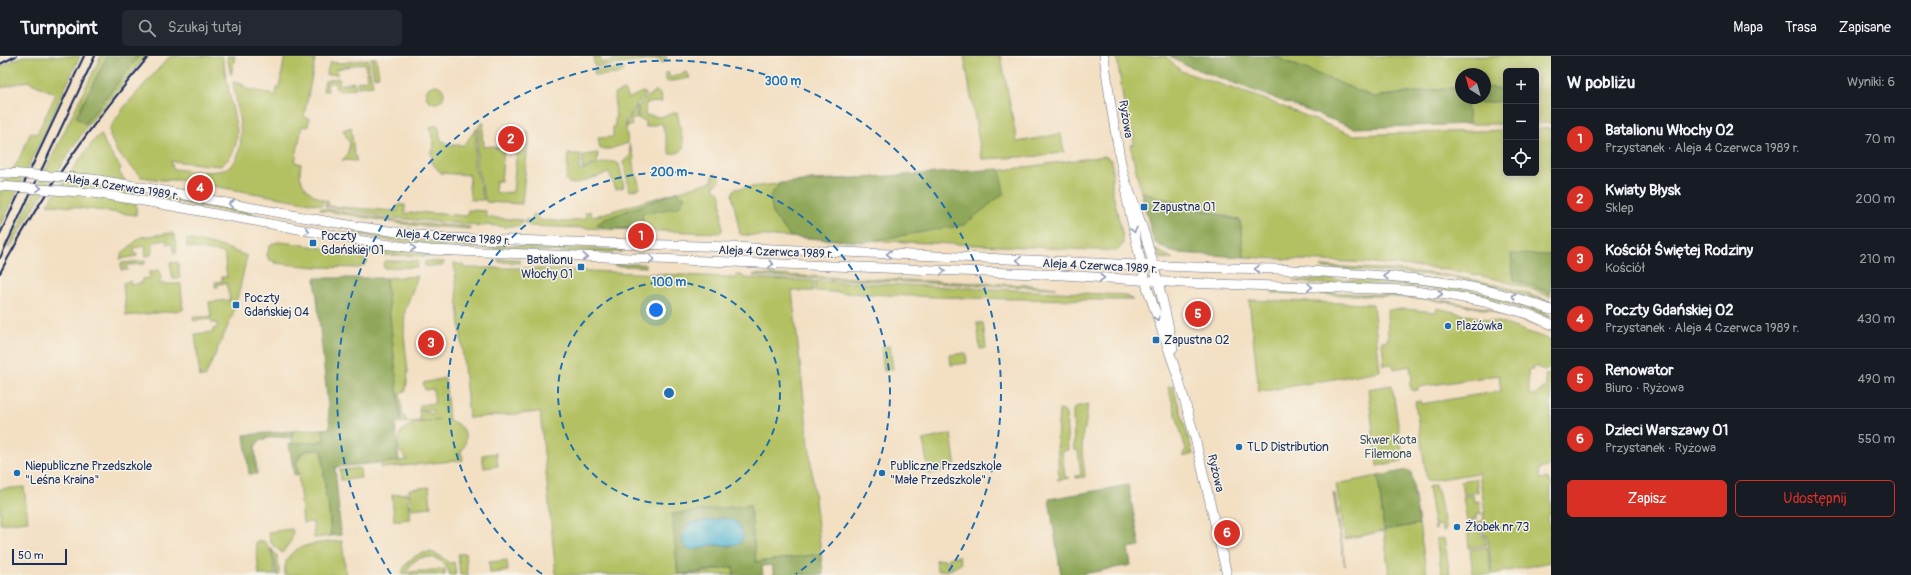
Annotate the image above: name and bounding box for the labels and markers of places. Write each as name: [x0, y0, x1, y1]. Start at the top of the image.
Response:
pin: 2: [498, 124, 524, 154]
pin: 4: [187, 173, 213, 203]
place label: Zapustna 01: [1152, 200, 1216, 215]
marker: Zapustna 01: [1139, 202, 1149, 212]
pin: 1: [628, 221, 654, 251]
place label: Poczty Gdańskiej 01: [321, 229, 384, 258]
marker: Poczty Gdańskiej 01: [308, 238, 318, 248]
place label: Batalionu Włochy 01: [521, 253, 573, 282]
marker: Batalionu Włochy 01: [576, 262, 586, 272]
place label: Poczty Gdańskiej 04: [244, 291, 309, 320]
pin: 5: [1185, 299, 1211, 329]
marker: Poczty Gdańskiej 04: [231, 300, 241, 310]
place label: Plażówka: [1456, 319, 1503, 334]
marker: Plażówka: [1443, 321, 1453, 331]
pin: 3: [418, 328, 444, 358]
place label: Zapustna 02: [1164, 333, 1230, 348]
marker: Zapustna 02: [1151, 335, 1161, 345]
centre of rings: [662, 386, 676, 400]
place label: TLD Distribution: [1247, 440, 1329, 455]
marker: TLD Distribution: [1234, 442, 1244, 452]
place label: Niepubliczne Przedszkole "Leśna Kraina": [25, 459, 152, 488]
place label: Publiczne Przedszkole "Małe Przedszkole": [890, 459, 1002, 488]
marker: Niepubliczne Przedszkole "Leśna Kraina": [12, 468, 22, 478]
marker: Publiczne Przedszkole "Małe Przedszkole": [877, 468, 887, 478]
pin: 6: [1214, 518, 1240, 548]
place label: Żłobek nr 73: [1465, 519, 1529, 535]
marker: Żłobek nr 73: [1452, 522, 1462, 532]

